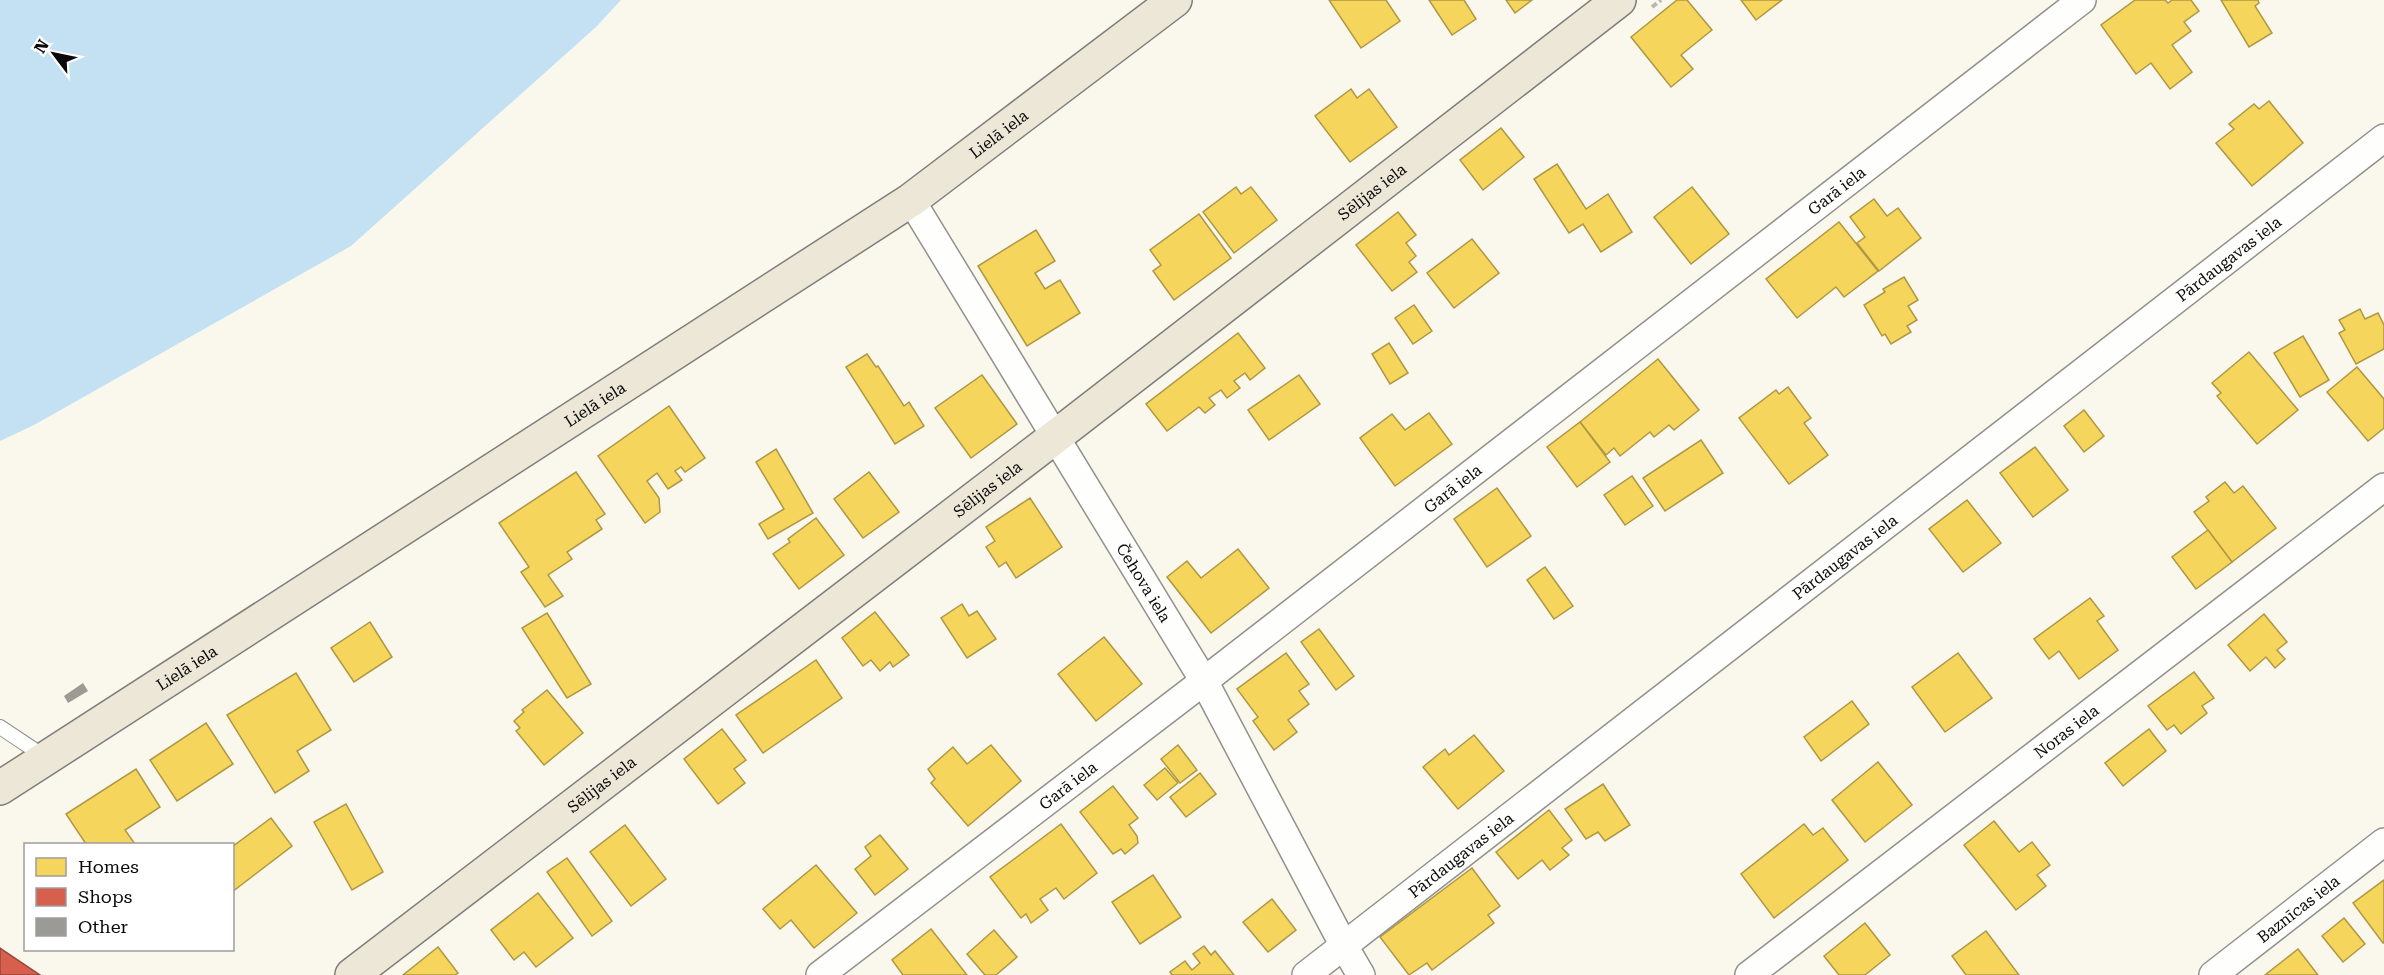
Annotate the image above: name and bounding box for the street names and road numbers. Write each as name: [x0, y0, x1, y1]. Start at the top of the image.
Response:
street label: Lielā iela: [965, 105, 1032, 162]
street label: Sēlijas iela: [1334, 159, 1410, 224]
street label: Garā iela: [1804, 162, 1869, 219]
street label: Pārdaugavas iela: [2172, 212, 2285, 305]
street label: Lielā iela: [561, 377, 629, 431]
street label: Sēlijas iela: [949, 456, 1026, 521]
street label: Garā iela: [1420, 460, 1485, 517]
street label: Pārdaugavas iela: [1788, 510, 1901, 603]
street label: Čehova iela: [1113, 540, 1176, 626]
street label: Lielā iela: [153, 641, 221, 694]
street label: Noras iela: [2030, 700, 2103, 762]
street label: Sēlijas iela: [563, 752, 640, 816]
street label: Garā iela: [1035, 757, 1101, 814]
street label: Pārdaugavas iela: [1405, 808, 1517, 901]
street label: Baznīcas iela: [2253, 871, 2343, 947]

